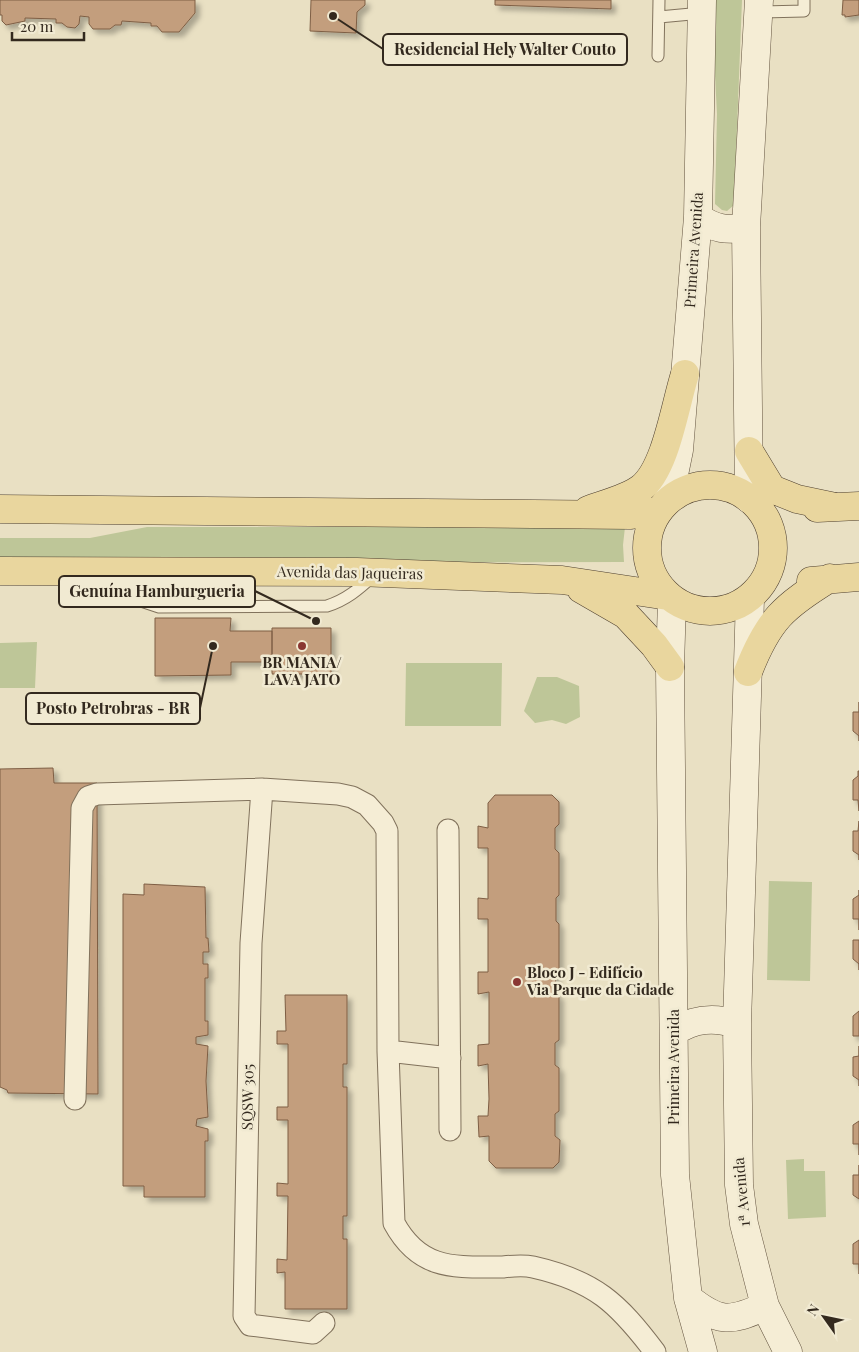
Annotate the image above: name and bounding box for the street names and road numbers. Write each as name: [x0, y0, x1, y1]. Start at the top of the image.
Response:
street label: Primeira Avenida: [679, 191, 707, 309]
street label: Avenida das Jaqueiras: [276, 561, 423, 583]
street label: Primeira Avenida: [663, 1008, 683, 1125]
street label: SQSW 305: [236, 1064, 258, 1130]
street label: 1ª Avenida: [728, 1156, 754, 1228]

